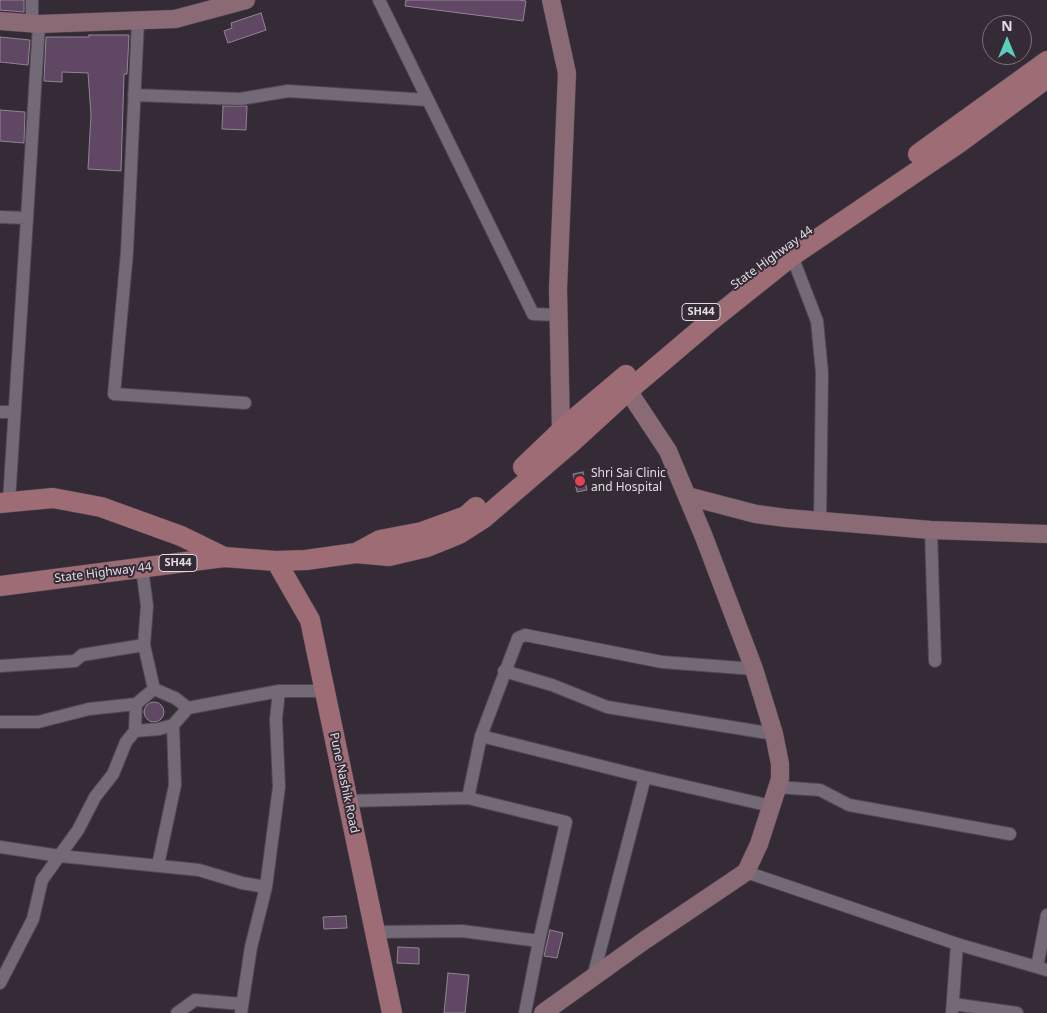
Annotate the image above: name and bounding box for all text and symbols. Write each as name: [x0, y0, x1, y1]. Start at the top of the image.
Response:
north arrow: [982, 15, 1032, 65]
text: N: [1001, 16, 1013, 35]
street label: State Highway 44: [728, 223, 816, 293]
road number: SH44: [682, 304, 720, 320]
place label: Shri Sai Clinic and Hospital: [591, 467, 666, 495]
marker: Shri Sai Clinic and Hospital: [573, 474, 587, 488]
road number: SH44: [159, 554, 197, 572]
street label: State Highway 44: [54, 560, 152, 586]
street label: Pune Nashik Road: [326, 731, 362, 835]

